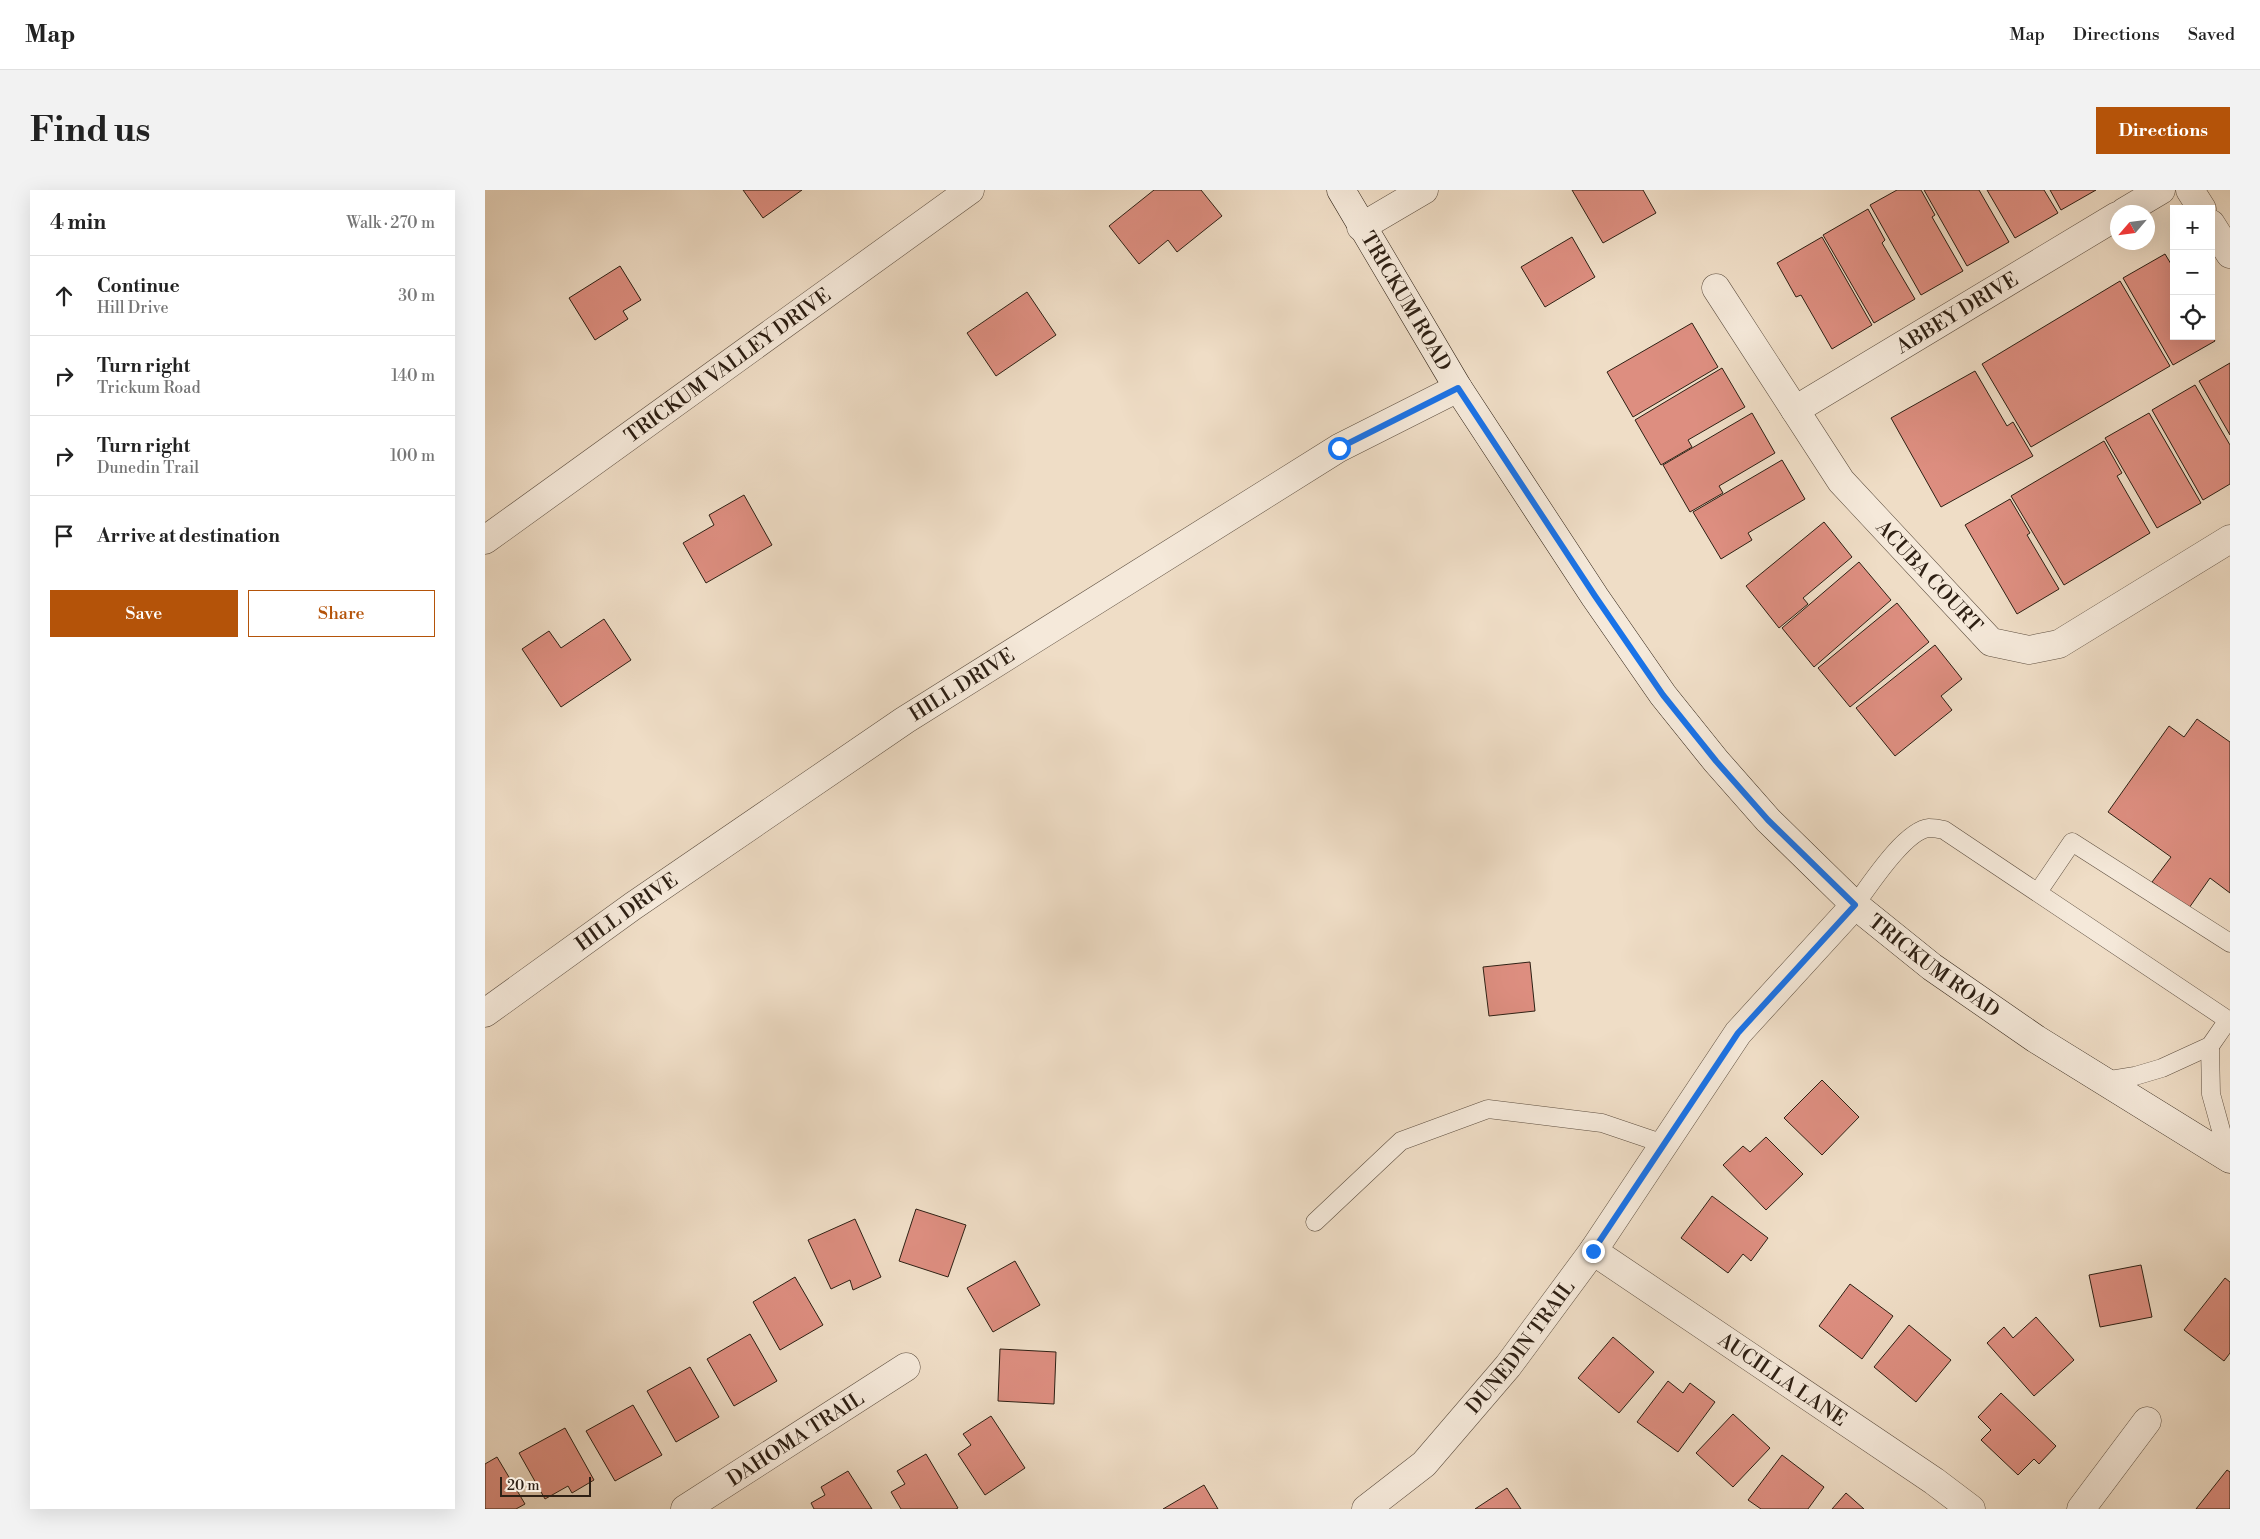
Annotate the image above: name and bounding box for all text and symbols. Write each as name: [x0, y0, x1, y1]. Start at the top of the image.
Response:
text: Map: [25, 20, 75, 50]
text: Map: [2009, 23, 2045, 46]
text: Directions: [2073, 23, 2160, 46]
text: Saved: [2188, 23, 2235, 46]
button: Directions: [2096, 107, 2230, 154]
text: Find us: [30, 109, 150, 152]
north arrow: [2110, 205, 2155, 250]
map controls: [2170, 205, 2215, 340]
button: +: [2170, 205, 2215, 250]
text: 4 min: [50, 210, 106, 236]
text: Walk · 270 m: [346, 213, 435, 233]
street label: TRICKUM ROAD: [1354, 228, 1456, 376]
button: −: [2170, 250, 2215, 295]
street label: ABBEY DRIVE: [1891, 267, 2023, 361]
text: Continue: [97, 274, 180, 298]
icon: ahead: [50, 282, 78, 310]
street label: TRICKUM VALLEY DRIVE: [620, 283, 836, 449]
text: 30 m: [398, 286, 435, 306]
button: locate: [2170, 295, 2215, 340]
text: Hill Drive: [97, 298, 169, 318]
text: Turn right: [97, 354, 190, 378]
icon: right: [50, 362, 78, 390]
text: 140 m: [391, 366, 435, 386]
text: Trickum Road: [97, 378, 201, 398]
text: Turn right: [97, 434, 190, 458]
route start: [1328, 437, 1351, 460]
icon: right: [50, 442, 78, 470]
text: 100 m: [390, 446, 435, 466]
text: Dunedin Trail: [97, 458, 199, 478]
street label: ACUBA COURT: [1869, 515, 1987, 639]
icon: arrive: [50, 522, 78, 550]
text: Arrive at destination: [97, 524, 280, 548]
button: Save: [50, 590, 238, 637]
button: Share: [248, 590, 435, 637]
street label: HILL DRIVE: [905, 643, 1020, 728]
street label: HILL DRIVE: [571, 868, 683, 957]
street label: TRICKUM ROAD: [1863, 910, 2004, 1024]
route end: [1582, 1240, 1605, 1263]
street label: DUNEDIN TRAIL: [1461, 1276, 1581, 1420]
street label: AUCILLA LANE: [1712, 1327, 1851, 1433]
street label: DAHOMA TRAIL: [723, 1386, 869, 1493]
scale bar: [500, 1474, 591, 1497]
text: 20 m: [507, 1477, 539, 1495]

